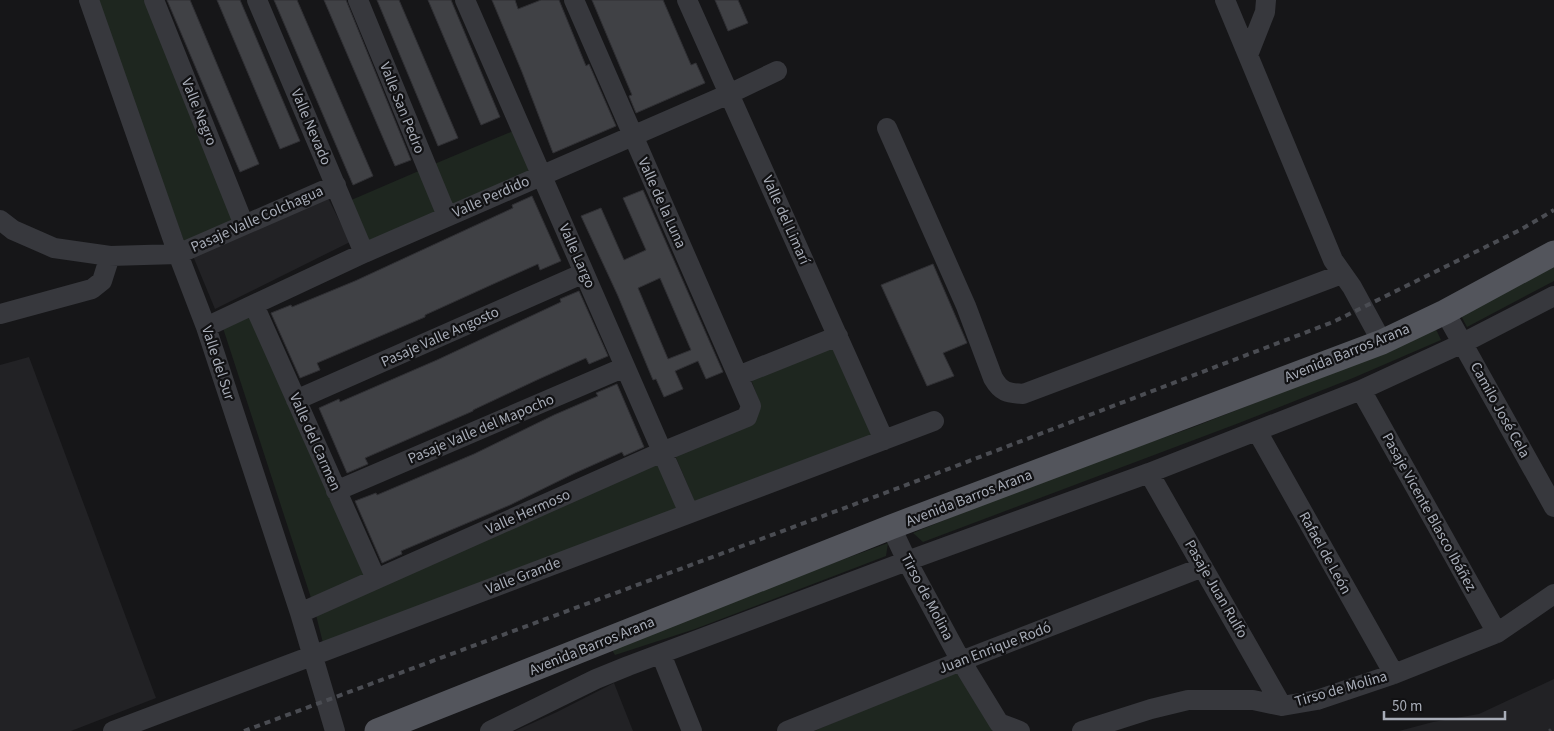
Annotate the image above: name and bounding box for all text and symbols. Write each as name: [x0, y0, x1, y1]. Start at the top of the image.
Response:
street label: Valle San Pedro: [374, 59, 430, 157]
street label: Valle Negro: [176, 75, 222, 149]
street label: Valle Nevado: [286, 86, 336, 168]
street label: Valle de la Luna: [633, 154, 691, 252]
street label: Valle Perdido: [449, 171, 533, 223]
street label: Valle del Limarí: [757, 172, 816, 269]
street label: Pasaje Valle Colchagua: [187, 180, 327, 258]
street label: Valle Largo: [553, 220, 601, 292]
street label: Pasaje Valle Angosto: [378, 302, 502, 372]
street label: Avenida Barros Arana: [1281, 318, 1413, 388]
street label: Valle del Sur: [196, 323, 240, 404]
street label: Camilo José Cela: [1465, 358, 1535, 462]
street label: Pasaje Valle del Mapocho: [405, 389, 557, 469]
street label: Valle del Carmen: [284, 390, 346, 494]
street label: Pasaje Vicente Blasco Ibáñez: [1377, 429, 1481, 595]
street label: Avenida Barros Arana: [903, 464, 1035, 532]
street label: Valle Hermoso: [482, 484, 574, 540]
street label: Rafael de León: [1294, 508, 1356, 598]
street label: Pasaje Juan Rulfo: [1179, 536, 1253, 642]
street label: Tirso de Molina: [895, 550, 959, 644]
street label: Valle Grande: [483, 552, 563, 600]
street label: Avenida Barros Arana: [526, 611, 658, 681]
street label: Juan Enrique Rodó: [936, 617, 1054, 679]
street label: Tirso de Molina: [1292, 666, 1390, 712]
scale bar: [1384, 688, 1505, 720]
text: 50 m: [1392, 696, 1422, 717]

